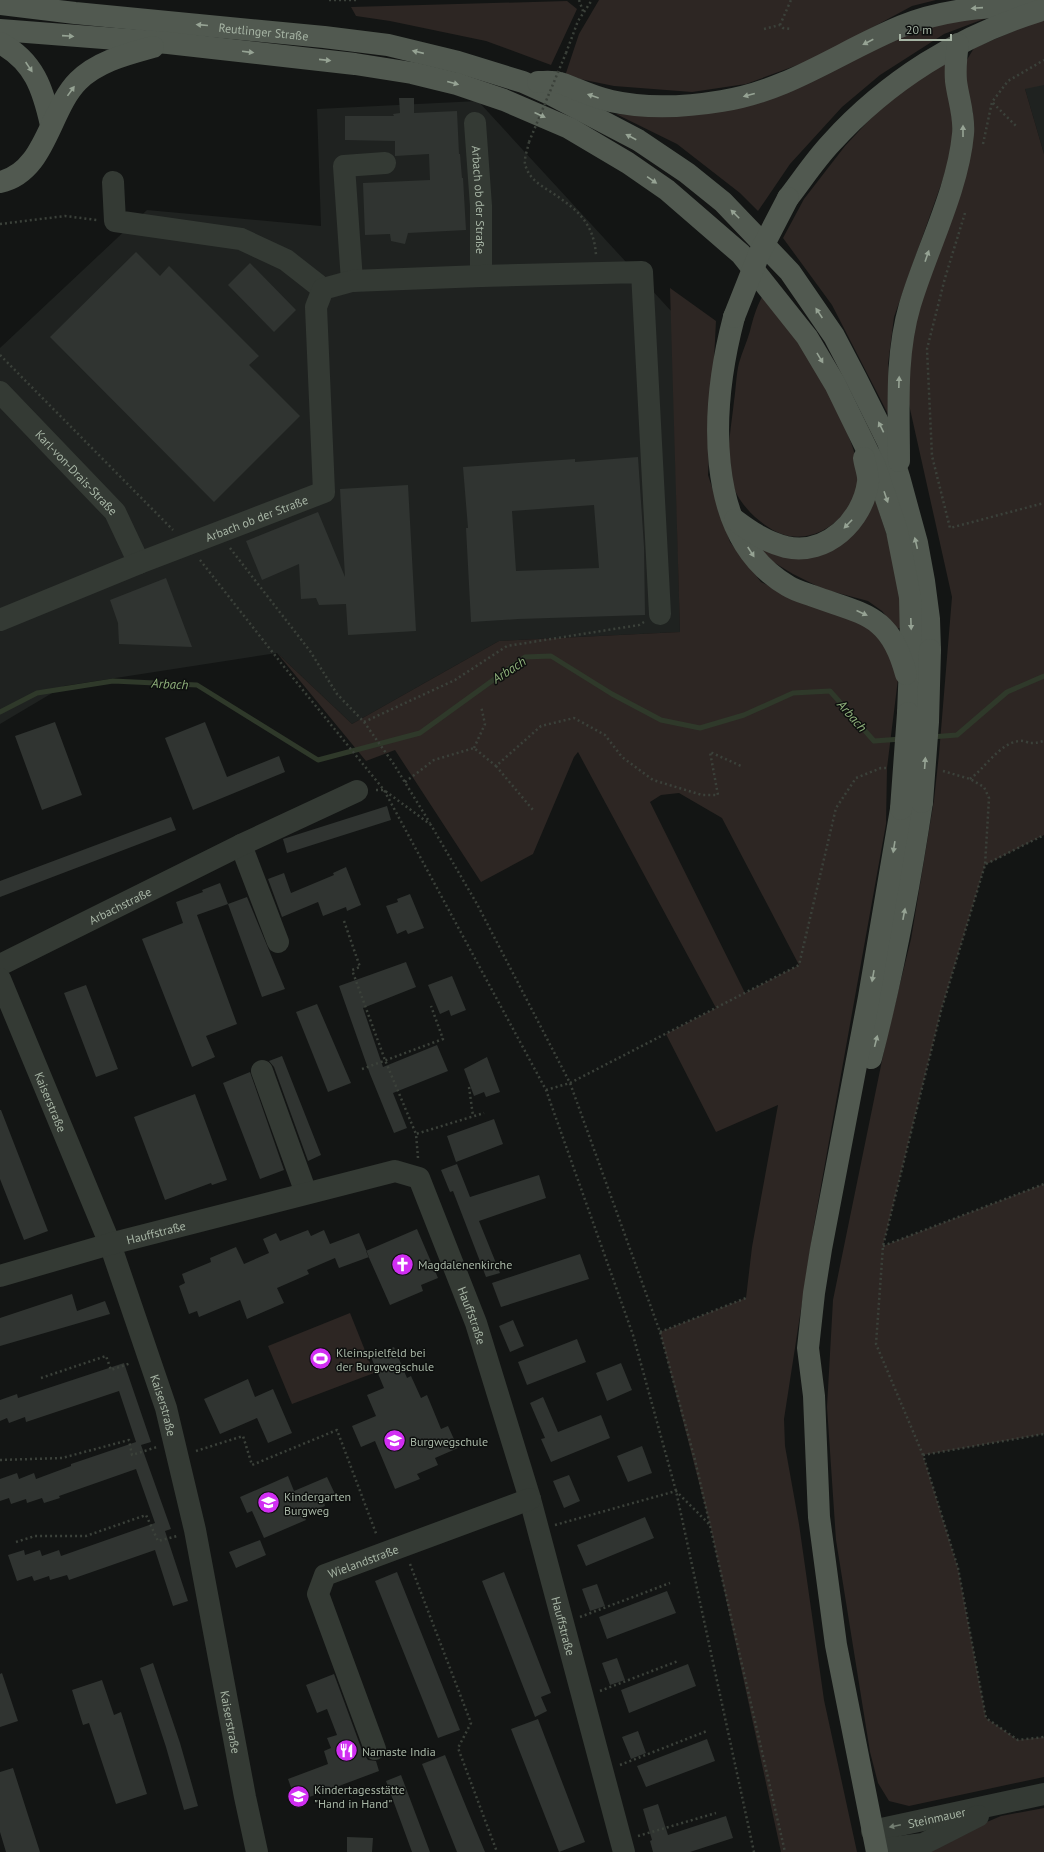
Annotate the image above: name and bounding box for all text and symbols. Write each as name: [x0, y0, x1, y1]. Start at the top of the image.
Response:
one-way arrow: [971, 4, 983, 11]
scale bar: [900, 16, 951, 42]
street label: Reutlinger Straße: [218, 19, 309, 43]
one-way arrow: [196, 22, 208, 29]
text: 20 m: [906, 22, 932, 37]
one-way arrow: [62, 32, 74, 39]
one-way arrow: [862, 39, 873, 45]
one-way arrow: [242, 49, 254, 55]
one-way arrow: [412, 49, 424, 55]
one-way arrow: [319, 57, 331, 64]
one-way arrow: [25, 62, 33, 73]
one-way arrow: [447, 80, 459, 86]
one-way arrow: [66, 86, 75, 97]
one-way arrow: [587, 92, 599, 98]
one-way arrow: [743, 92, 755, 98]
one-way arrow: [534, 113, 546, 119]
one-way arrow: [960, 124, 966, 137]
one-way arrow: [625, 133, 637, 140]
street label: Arbach ob der Straße: [469, 145, 489, 254]
one-way arrow: [647, 176, 658, 184]
one-way arrow: [730, 209, 740, 219]
one-way arrow: [924, 249, 930, 261]
one-way arrow: [815, 308, 823, 318]
one-way arrow: [816, 352, 823, 364]
one-way arrow: [895, 376, 902, 388]
one-way arrow: [877, 422, 884, 433]
street label: Karl-von-Drais-Straße: [33, 426, 121, 518]
street label: Arbach ob der Straße: [203, 491, 310, 544]
one-way arrow: [883, 491, 889, 503]
one-way arrow: [843, 519, 853, 529]
one-way arrow: [913, 537, 919, 549]
one-way arrow: [747, 547, 754, 558]
one-way arrow: [856, 610, 868, 617]
one-way arrow: [908, 618, 914, 631]
water label: Arbach: [488, 653, 529, 688]
water label: Arbach: [150, 674, 189, 693]
water label: Arbach: [833, 696, 871, 736]
one-way arrow: [921, 757, 928, 769]
one-way arrow: [891, 841, 897, 853]
street label: Arbachstraße: [86, 883, 154, 927]
one-way arrow: [901, 908, 907, 920]
one-way arrow: [870, 969, 876, 982]
one-way arrow: [873, 1035, 879, 1047]
street label: Kaiserstraße: [32, 1069, 70, 1134]
street label: Hauffstraße: [125, 1217, 187, 1247]
church icon: Magdalenenkirche: [389, 1251, 415, 1277]
place label: Magdalenenkirche: [418, 1257, 512, 1272]
street label: Hauffstraße: [455, 1284, 490, 1346]
place label: Kleinspielfeld bei der Burgwegschule: [336, 1345, 434, 1374]
sports icon: Kleinspielfeld bei der Burgwegschule: [308, 1346, 334, 1372]
street label: Kaiserstraße: [148, 1372, 180, 1438]
school or university icon: Burgwegschule: [382, 1428, 408, 1454]
place label: Burgwegschule: [410, 1434, 488, 1449]
place label: Kindergarten Burgweg: [284, 1489, 351, 1518]
school or university icon: Kindergarten Burgweg: [256, 1490, 282, 1516]
street label: Wielandstraße: [326, 1541, 400, 1581]
street label: Hauffstraße: [549, 1595, 579, 1657]
street label: Kaiserstraße: [218, 1689, 244, 1755]
restaurant icon: Namaste India: [334, 1738, 360, 1764]
place label: Namaste India: [362, 1744, 436, 1759]
place label: Kindertagesstätte "Hand in Hand": [314, 1782, 405, 1811]
school or university icon: Kindertagesstätte "Hand in Hand": [285, 1783, 311, 1809]
street label: Steinmauer: [906, 1804, 967, 1831]
one-way arrow: [889, 1823, 901, 1829]

